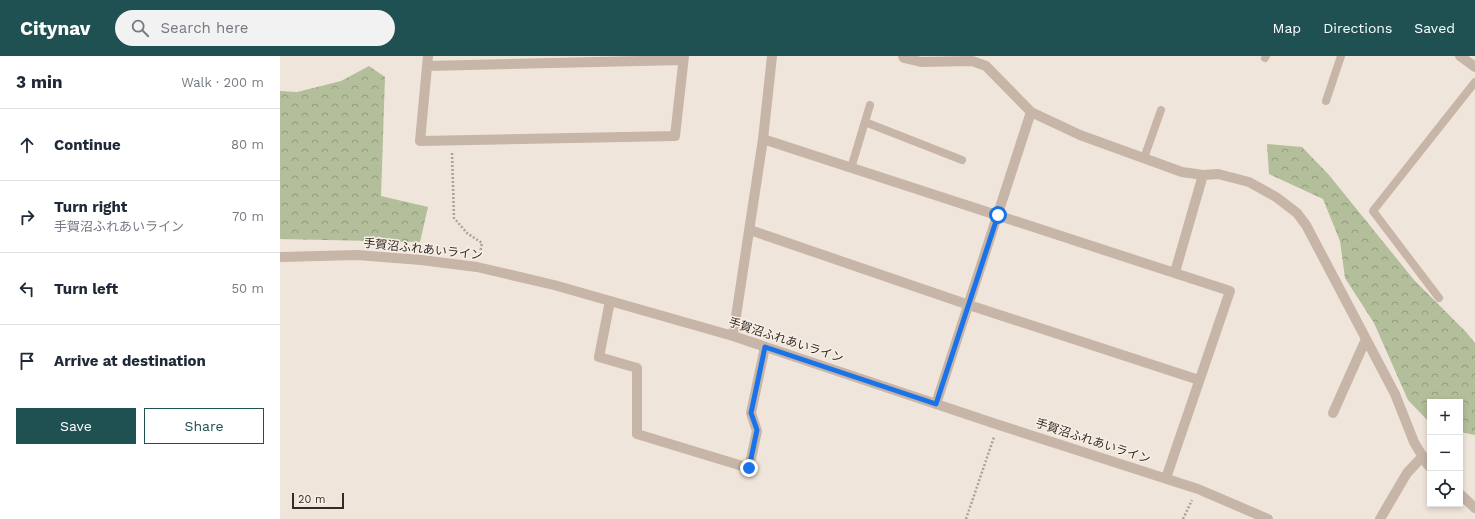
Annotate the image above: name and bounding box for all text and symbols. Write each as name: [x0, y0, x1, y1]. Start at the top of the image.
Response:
search box: [115, 10, 395, 46]
text: Citynav: [20, 17, 91, 40]
icon: search: [129, 17, 151, 39]
text: Search here: [161, 19, 248, 37]
text: Map: [1273, 20, 1301, 36]
text: Directions: [1323, 20, 1392, 36]
text: Saved: [1414, 20, 1455, 36]
text: 3 min: [16, 72, 62, 92]
text: Walk · 200 m: [181, 75, 264, 90]
icon: ahead: [16, 134, 38, 156]
text: Continue: [54, 136, 121, 154]
text: 80 m: [231, 137, 264, 152]
text: Turn right: [54, 198, 127, 216]
icon: right: [16, 206, 38, 228]
route start: [989, 206, 1007, 224]
text: 70 m: [232, 209, 264, 224]
text: 手賀沼ふれあいライン: [54, 219, 184, 234]
street label: 手賀沼ふれあいライン: [363, 236, 483, 262]
icon: left: [16, 278, 38, 300]
text: Turn left: [54, 280, 118, 298]
text: 50 m: [232, 281, 264, 296]
street label: 手賀沼ふれあいライン: [727, 315, 845, 365]
icon: arrive: [16, 350, 38, 372]
text: Arrive at destination: [54, 352, 206, 370]
map controls: [1427, 399, 1463, 507]
button: +: [1427, 399, 1463, 435]
button: Save: [16, 408, 136, 444]
button: Share: [144, 408, 264, 444]
street label: 手賀沼ふれあいライン: [1034, 416, 1152, 466]
button: −: [1427, 435, 1463, 471]
route end: [740, 459, 758, 477]
button: locate: [1427, 471, 1463, 507]
scale bar: [292, 491, 344, 510]
text: 20 m: [298, 493, 326, 506]

